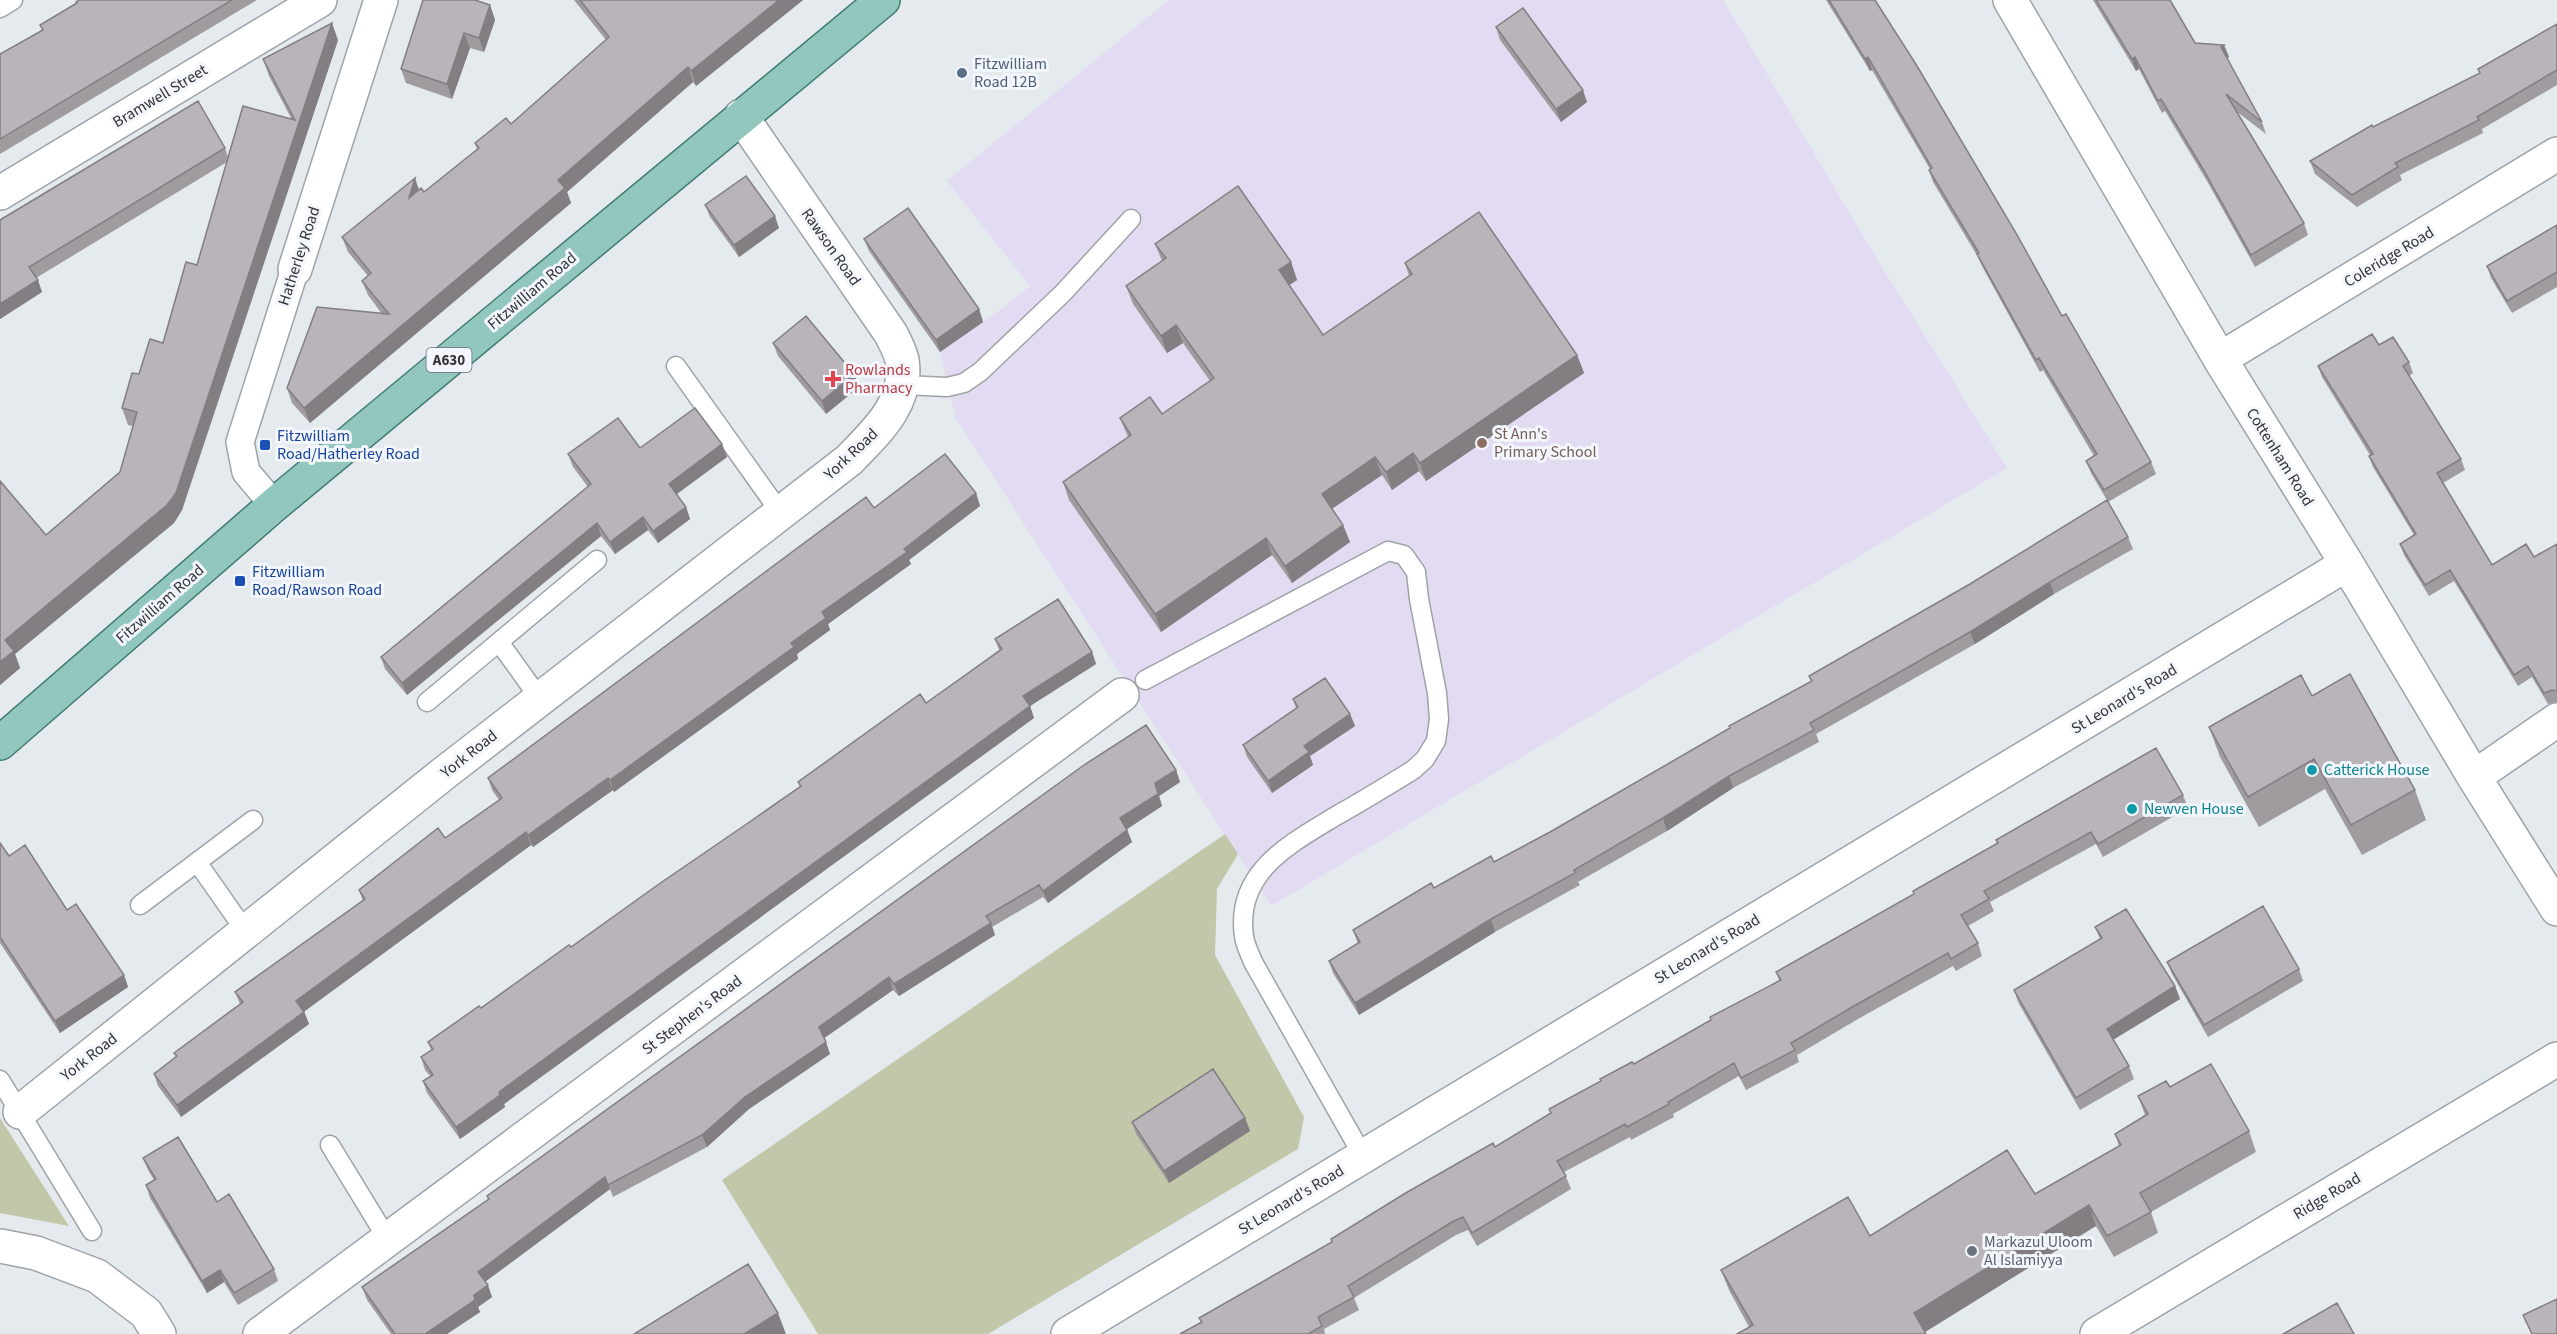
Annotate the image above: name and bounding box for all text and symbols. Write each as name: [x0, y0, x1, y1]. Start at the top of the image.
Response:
place label: Fitzwilliam Road 12B: [974, 53, 1047, 93]
street label: Bramwell Street: [109, 59, 212, 133]
marker: Fitzwilliam Road 12B: [955, 66, 969, 80]
street label: Hatherley Road: [273, 204, 325, 308]
street label: Rawson Road: [796, 204, 866, 290]
street label: Coleridge Road: [2340, 221, 2438, 293]
street label: Fitzwilliam Road: [483, 247, 581, 335]
road number: A630: [426, 348, 472, 372]
place label: Rowlands Pharmacy: [845, 359, 913, 399]
marker: Rowlands Pharmacy: [826, 372, 840, 386]
street label: Cottenham Road: [2241, 404, 2319, 510]
street label: York Road: [818, 423, 883, 485]
place label: St Ann's Primary School: [1494, 423, 1596, 463]
place label: Fitzwilliam Road/Hatherley Road: [277, 425, 420, 465]
marker: St Ann's Primary School: [1475, 436, 1489, 450]
marker: Fitzwilliam Road/Hatherley Road: [258, 438, 272, 452]
street label: Fitzwilliam Road: [111, 559, 209, 649]
place label: Fitzwilliam Road/Rawson Road: [252, 561, 382, 601]
marker: Fitzwilliam Road/Rawson Road: [233, 574, 247, 588]
street label: St Leonard's Road: [2067, 659, 2181, 739]
street label: York Road: [435, 725, 502, 784]
place label: Catterick House: [2324, 759, 2430, 781]
marker: Catterick House: [2305, 763, 2319, 777]
place label: Newven House: [2144, 798, 2244, 820]
marker: Newven House: [2125, 802, 2139, 816]
street label: St Leonard's Road: [1650, 909, 1764, 989]
street label: St Stephen's Road: [637, 970, 747, 1060]
street label: York Road: [55, 1028, 122, 1087]
street label: St Leonard's Road: [1234, 1160, 1348, 1240]
street label: Ridge Road: [2289, 1167, 2365, 1225]
place label: Markazul Uloom Al Islamiyya: [1984, 1231, 2093, 1271]
marker: Markazul Uloom Al Islamiyya: [1965, 1244, 1979, 1258]

